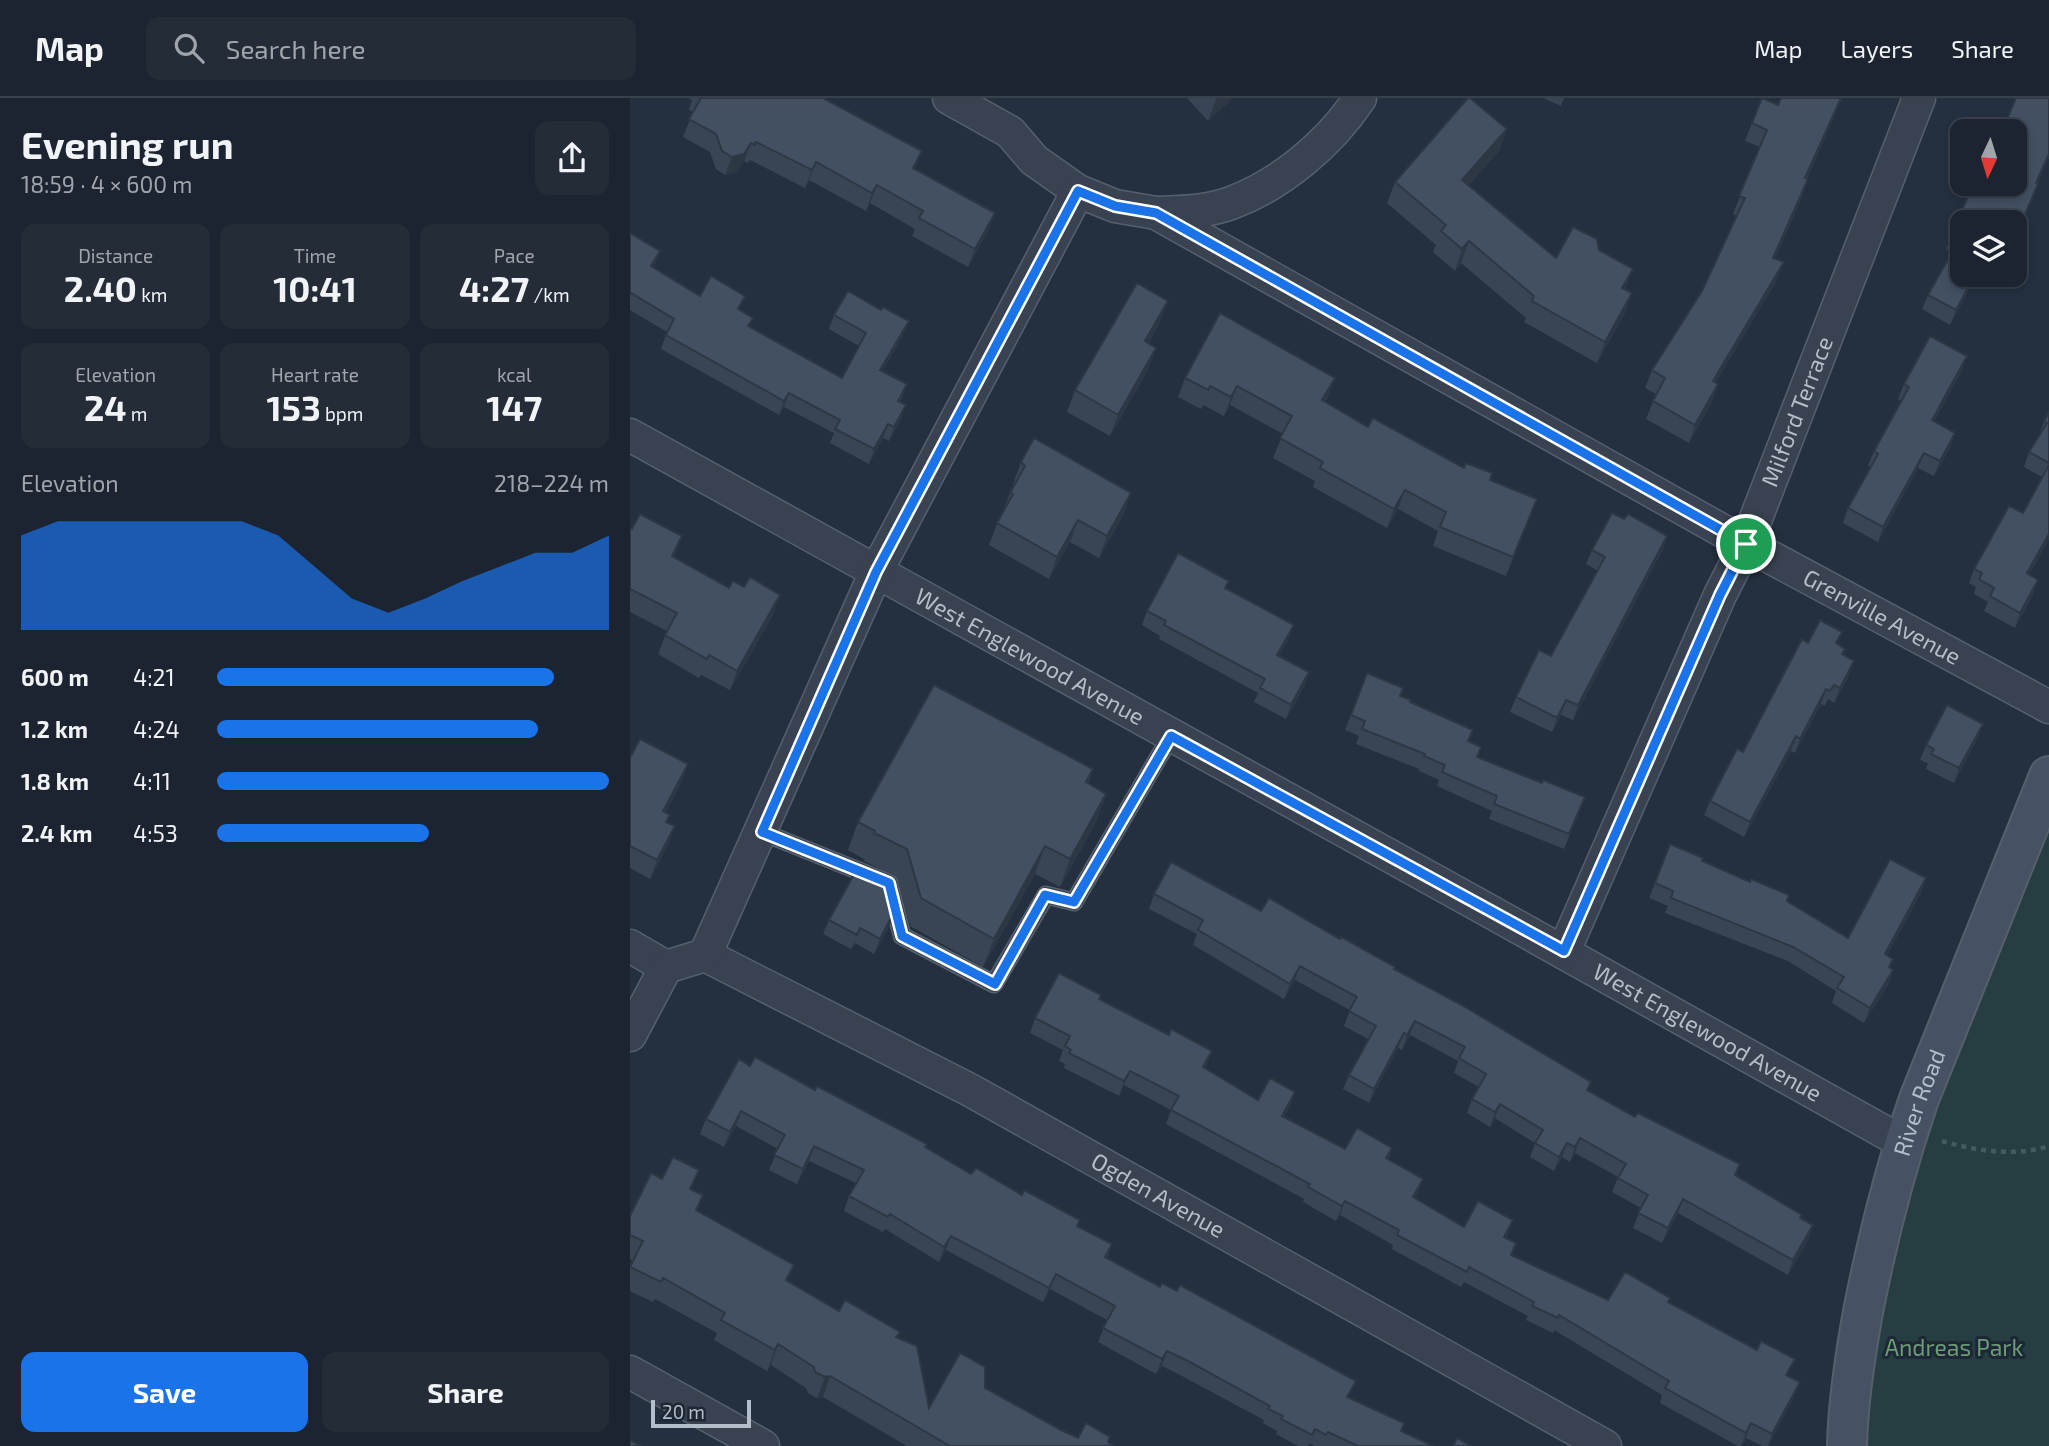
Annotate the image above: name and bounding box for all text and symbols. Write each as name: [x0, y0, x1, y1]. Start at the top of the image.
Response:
search box: [146, 17, 636, 80]
text: Map: [35, 28, 104, 68]
icon: search: [170, 29, 208, 67]
text: Search here: [226, 33, 365, 64]
text: Map: [1754, 34, 1802, 63]
text: Layers: [1840, 34, 1913, 63]
text: Share: [1951, 34, 2014, 63]
north arrow: [1950, 119, 2026, 196]
map controls: [1950, 119, 2027, 287]
text: Evening run: [21, 121, 234, 167]
button: share: [535, 121, 609, 195]
text: 18:59 · 4 × 600 m: [21, 170, 192, 198]
button: layers: [1950, 210, 2027, 287]
text: Distance: [78, 244, 153, 267]
text: Time: [294, 244, 336, 267]
text: Pace: [494, 244, 535, 267]
text: 2.40: [64, 267, 137, 309]
text: 10:41: [273, 267, 357, 309]
text: 4:27: [459, 267, 529, 309]
text: km: [137, 283, 168, 306]
text: /km: [529, 283, 570, 306]
street label: Milford Terrace: [1755, 332, 1838, 490]
text: Elevation: [75, 363, 156, 386]
text: Heart rate: [271, 363, 359, 386]
text: kcal: [497, 363, 532, 386]
text: 24: [84, 386, 127, 428]
text: 153: [266, 386, 321, 428]
text: 147: [486, 386, 542, 428]
text: m: [127, 402, 147, 425]
text: bpm: [321, 402, 364, 425]
text: Elevation: [21, 469, 119, 497]
text: 218–224 m: [494, 469, 609, 497]
pin: [1716, 514, 1776, 574]
icon: arrive: [1727, 525, 1765, 563]
street label: Grenville Avenue: [1799, 563, 1966, 670]
street label: West Englewood Avenue: [911, 581, 1150, 730]
text: 600 m: [21, 663, 89, 691]
text: 4:21: [133, 663, 175, 691]
text: 1.2 km: [21, 715, 88, 743]
text: 4:24: [133, 715, 180, 743]
text: 1.8 km: [21, 767, 89, 795]
text: 4:11: [133, 767, 171, 795]
text: 2.4 km: [21, 819, 93, 847]
text: 4:53: [133, 819, 178, 847]
street label: West Englewood Avenue: [1589, 957, 1827, 1107]
street label: River Road: [1887, 1045, 1951, 1159]
street label: Ogden Avenue: [1087, 1146, 1230, 1243]
park label: Andreas Park: [1885, 1333, 2024, 1361]
button: Save: [21, 1352, 308, 1432]
button: Share: [322, 1352, 609, 1432]
scale bar: [651, 1397, 751, 1429]
text: 20 m: [662, 1400, 705, 1423]

